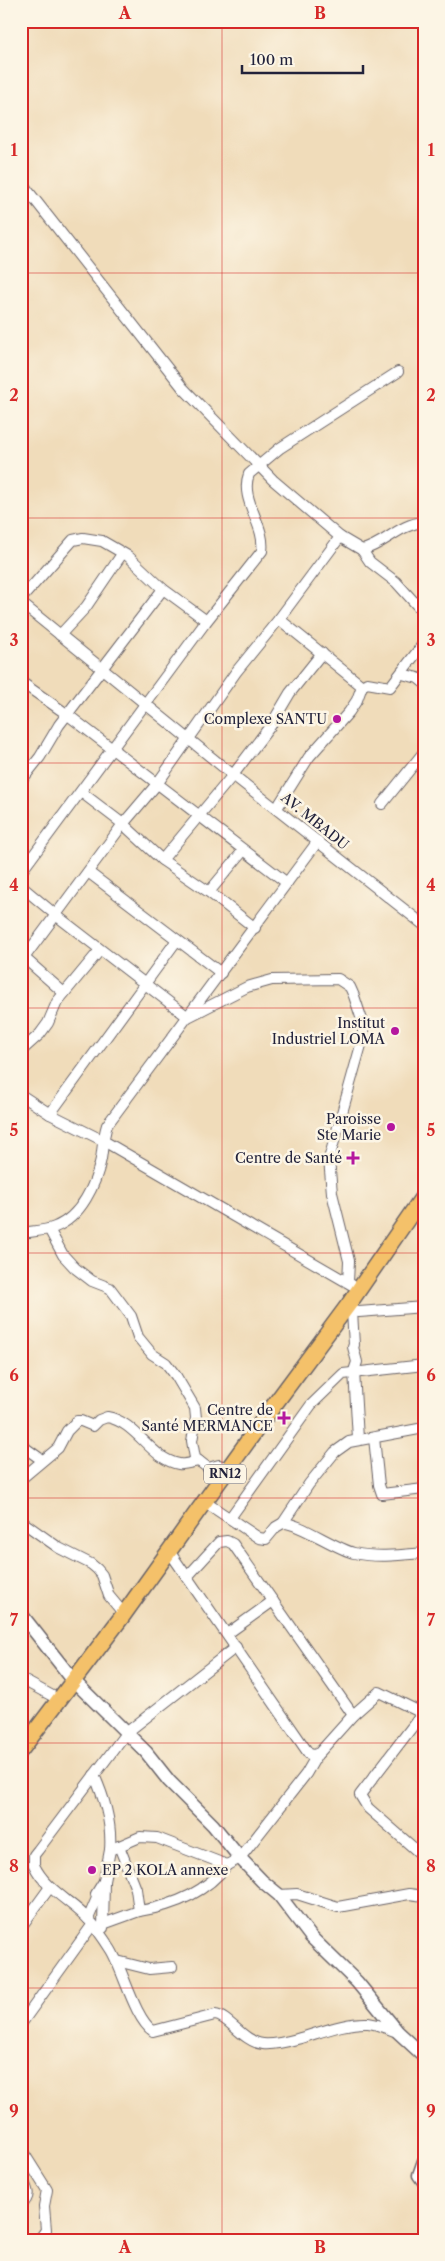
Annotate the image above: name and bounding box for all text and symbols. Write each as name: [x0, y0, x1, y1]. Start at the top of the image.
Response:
text: A: [118, 3, 132, 23]
text: B: [314, 3, 326, 23]
scale bar: [242, 42, 364, 74]
text: 100 m: [250, 50, 293, 69]
text: 1: [10, 140, 18, 160]
text: 1: [427, 140, 435, 160]
text: 2: [9, 385, 19, 405]
text: 2: [426, 385, 436, 405]
text: 3: [9, 630, 19, 650]
text: 3: [426, 630, 436, 650]
place label: Complexe SANTU: [204, 710, 327, 728]
marker: Complexe SANTU: [331, 713, 343, 725]
street label: AV. MBADU: [277, 788, 353, 854]
text: 4: [9, 875, 19, 895]
text: 4: [426, 875, 436, 895]
place label: Institut Industriel LOMA: [272, 1014, 386, 1048]
marker: Institut Industriel LOMA: [389, 1025, 401, 1037]
place label: Paroisse Ste Marie: [317, 1110, 381, 1144]
text: 5: [10, 1120, 19, 1140]
text: 5: [427, 1120, 436, 1140]
marker: Paroisse Ste Marie: [385, 1121, 397, 1133]
place label: Centre de Santé: [235, 1149, 342, 1167]
marker: Centre de Santé: [346, 1151, 360, 1165]
text: 6: [9, 1365, 19, 1385]
text: 6: [426, 1365, 436, 1385]
place label: Centre de Santé MERMANCE: [142, 1401, 273, 1435]
marker: Centre de Santé MERMANCE: [277, 1411, 291, 1425]
road number: RN12: [204, 1465, 246, 1484]
text: 7: [10, 1610, 19, 1630]
text: 7: [427, 1610, 436, 1630]
text: 8: [9, 1856, 19, 1876]
text: 8: [426, 1856, 436, 1876]
place label: EP 2 KOLA annexe: [102, 1861, 228, 1879]
marker: EP 2 KOLA annexe: [86, 1864, 98, 1876]
text: 9: [9, 2101, 19, 2121]
text: 9: [426, 2101, 436, 2121]
text: A: [118, 2237, 132, 2257]
text: B: [314, 2237, 326, 2257]

